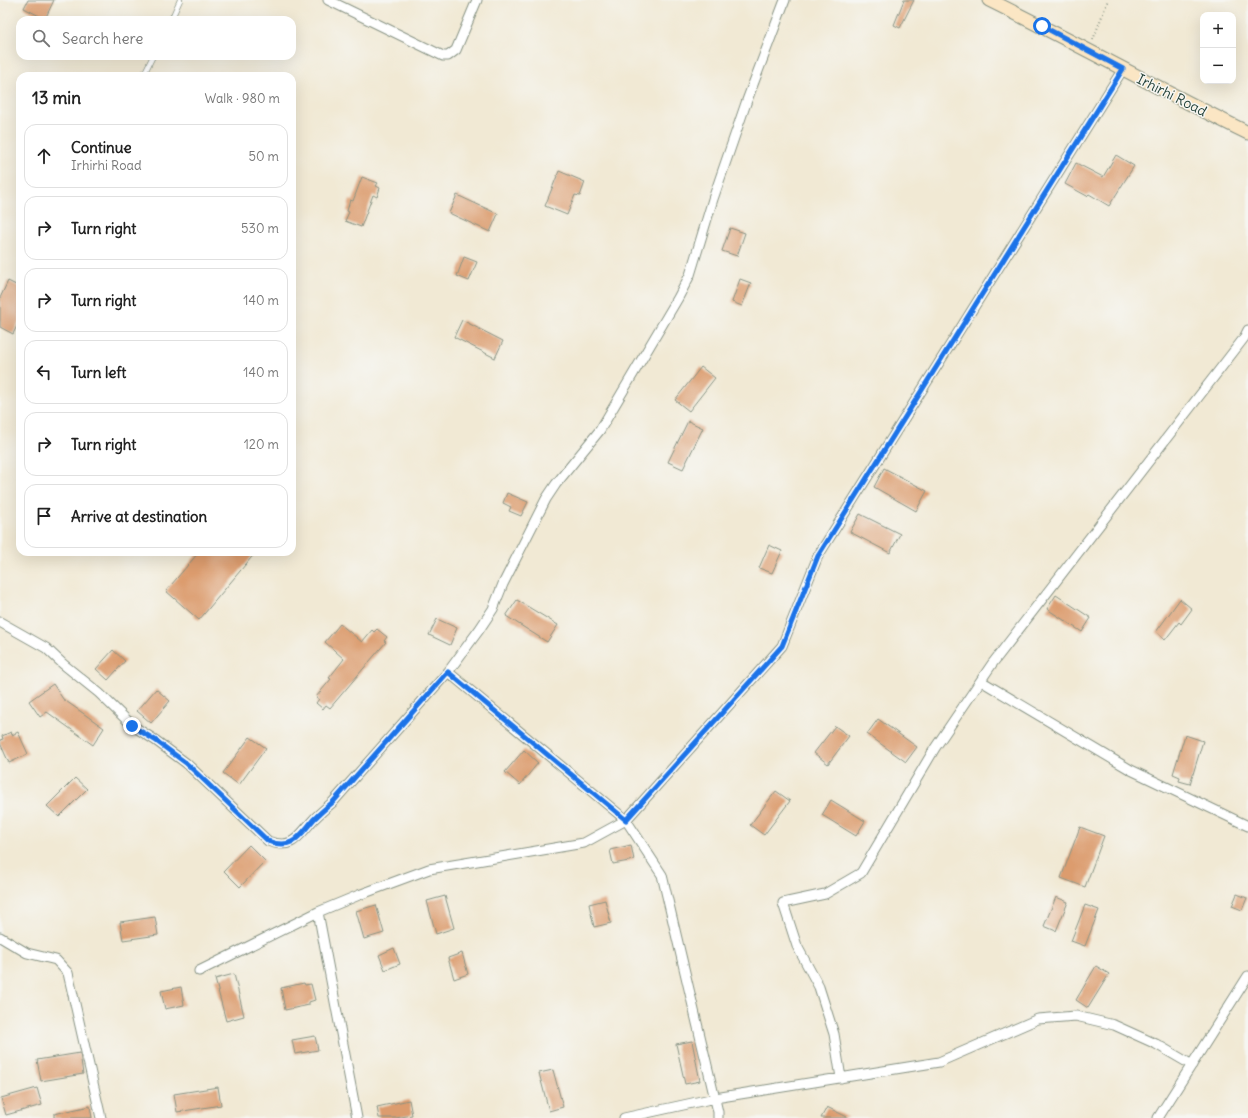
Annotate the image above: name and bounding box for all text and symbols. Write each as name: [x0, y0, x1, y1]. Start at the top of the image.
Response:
map controls: [1200, 12, 1236, 84]
button: +: [1200, 12, 1236, 48]
search box: [16, 16, 296, 60]
route start: [1033, 17, 1051, 35]
icon: search: [30, 27, 52, 49]
text: Search here: [62, 29, 143, 48]
button: −: [1200, 48, 1236, 84]
street label: Irhirhi Road: [1134, 70, 1210, 120]
text: 13 min: [32, 87, 81, 109]
text: Walk · 980 m: [205, 90, 280, 107]
text: Continue: [71, 138, 132, 157]
icon: ahead: [33, 145, 55, 167]
text: 50 m: [248, 148, 279, 165]
text: Irhirhi Road: [71, 157, 142, 174]
icon: right: [33, 217, 55, 239]
text: Turn right: [71, 219, 136, 238]
text: 530 m: [241, 220, 279, 237]
icon: right: [33, 289, 55, 311]
text: Turn right: [71, 291, 136, 310]
text: 140 m: [243, 292, 279, 309]
icon: left: [33, 361, 55, 383]
text: Turn left: [71, 363, 126, 382]
text: 140 m: [243, 364, 279, 381]
icon: right: [33, 433, 55, 455]
text: Turn right: [71, 435, 136, 454]
text: 120 m: [244, 436, 279, 453]
icon: arrive: [33, 505, 55, 527]
text: Arrive at destination: [71, 507, 207, 526]
route end: [123, 717, 141, 735]

